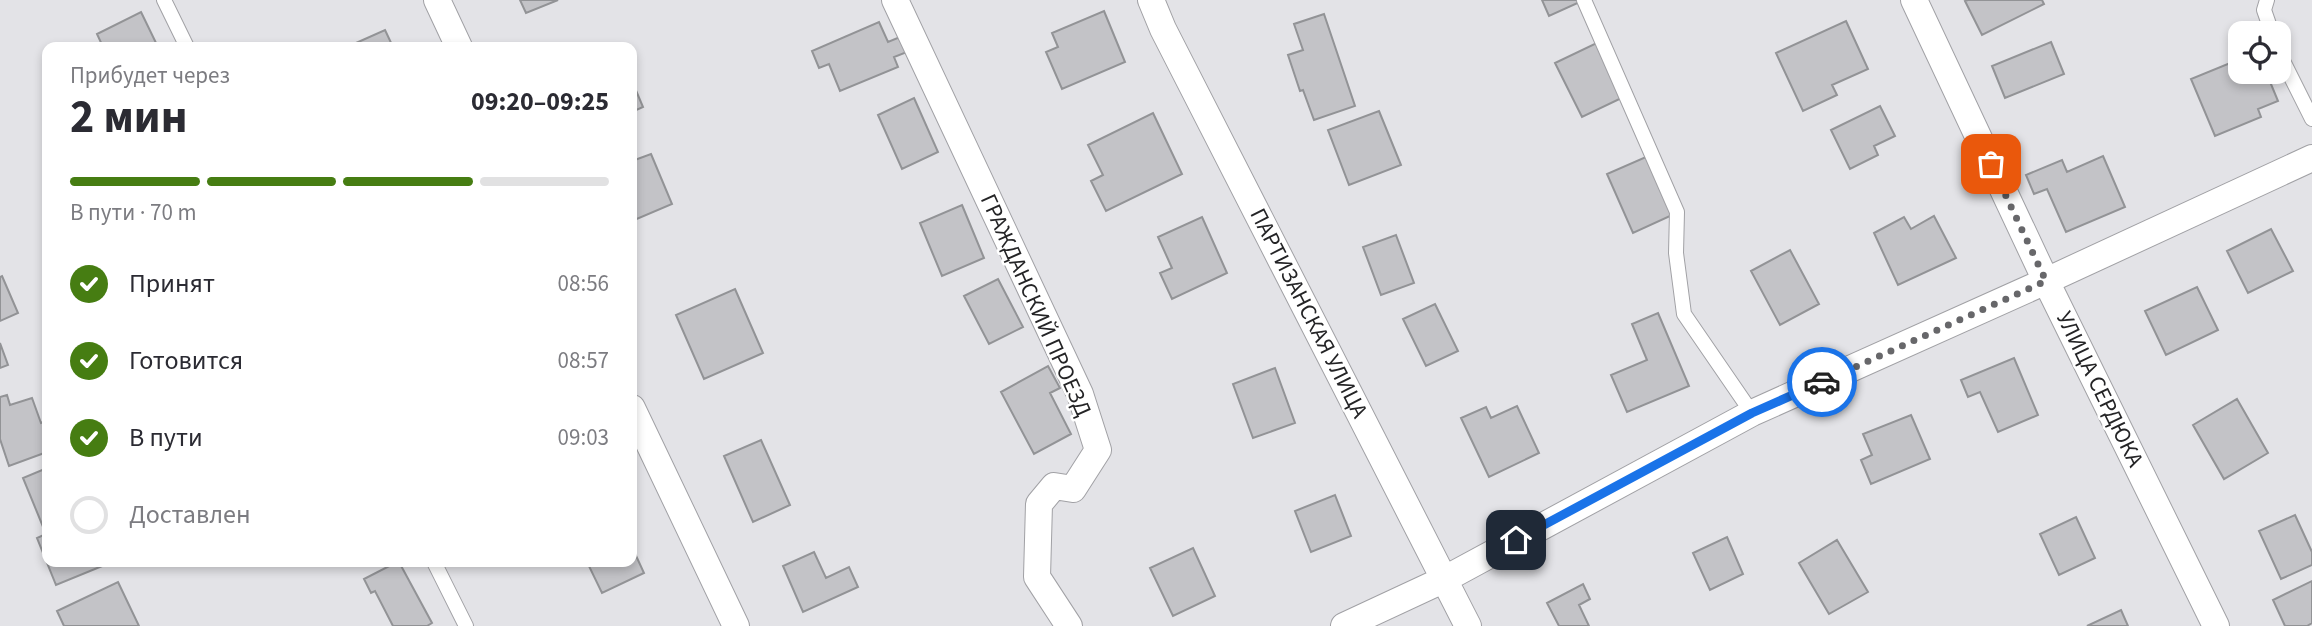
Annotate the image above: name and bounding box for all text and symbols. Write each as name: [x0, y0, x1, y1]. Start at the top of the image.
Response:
map controls: [2228, 21, 2291, 84]
button: locate: [2228, 21, 2291, 84]
text: Прибудет через: [70, 59, 230, 92]
text: 09:20–09:25: [471, 83, 609, 120]
text: 2 мин: [70, 85, 187, 150]
pin: [1961, 134, 2021, 194]
icon: bag: [1972, 145, 2010, 183]
street label: ГРАЖДАНСКИЙ ПРОЕЗД: [972, 188, 1100, 422]
text: В пути · 70 m: [70, 196, 197, 229]
street label: ПАРТИЗАНСКАЯ УЛИЦА: [1242, 202, 1377, 424]
icon: check: [70, 265, 108, 303]
text: Принят: [129, 265, 215, 302]
text: 08:56: [558, 267, 609, 300]
street label: УЛИЦА СЕРДЮКА: [2048, 306, 2152, 473]
icon: check: [70, 342, 108, 380]
text: Готовится: [129, 342, 243, 379]
text: 08:57: [558, 344, 609, 377]
courier: [1787, 347, 1857, 417]
icon: car: [1803, 363, 1841, 401]
icon: check: [70, 419, 108, 457]
text: В пути: [129, 419, 203, 456]
text: 09:03: [558, 421, 609, 454]
text: Доставлен: [129, 496, 251, 533]
pin: [1486, 510, 1546, 570]
icon: home: [1497, 521, 1535, 559]

